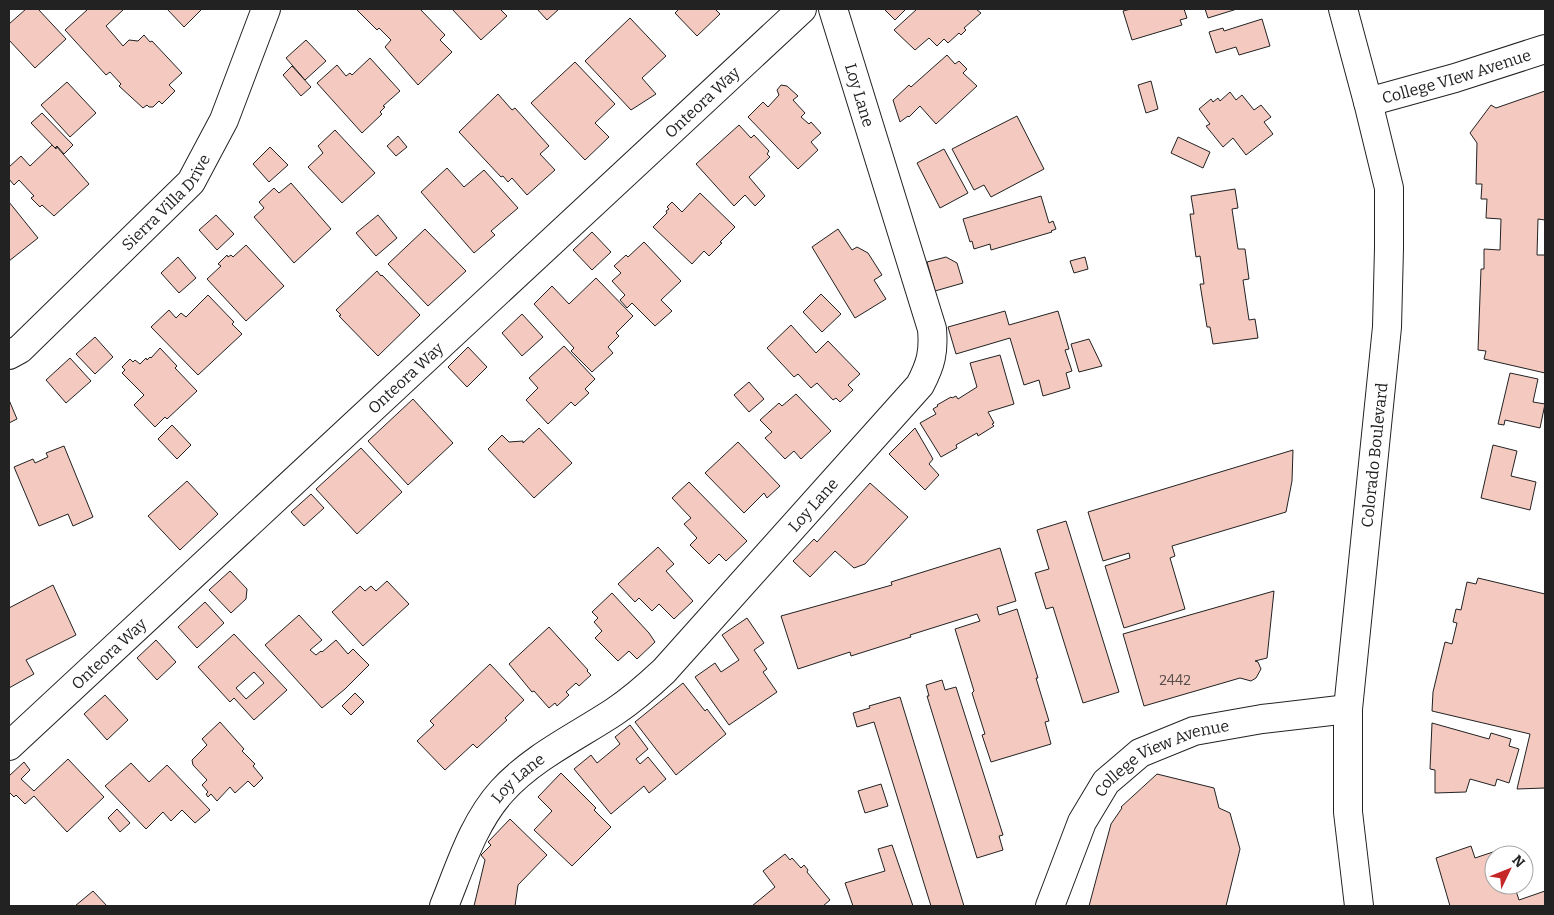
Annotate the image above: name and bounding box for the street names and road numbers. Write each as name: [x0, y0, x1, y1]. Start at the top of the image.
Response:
street label: College VIew Avenue: [1380, 45, 1533, 108]
street label: Loy Lane: [841, 61, 878, 129]
street label: Onteora Way: [661, 62, 744, 142]
street label: Sierra Villa Drive: [118, 151, 214, 254]
street label: Onteora Way: [364, 338, 448, 418]
street label: Colorado Boulevard: [1357, 381, 1392, 528]
street label: Loy Lane: [784, 474, 842, 536]
street label: Onteora Way: [67, 614, 151, 693]
street label: College View Avenue: [1090, 716, 1231, 800]
street label: Loy Lane: [487, 749, 548, 807]

